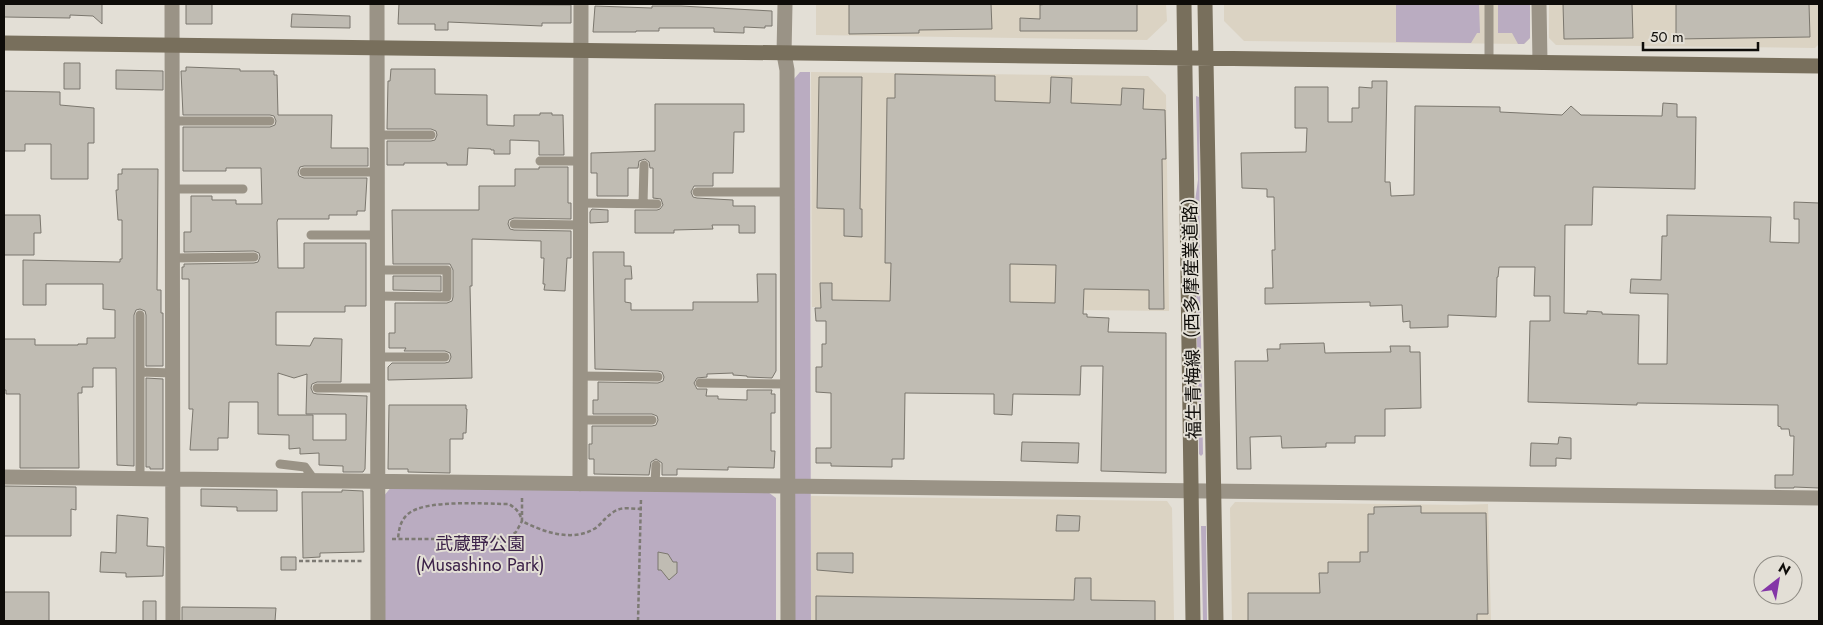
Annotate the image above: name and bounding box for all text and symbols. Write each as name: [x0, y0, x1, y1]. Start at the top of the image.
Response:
scale bar: [1643, 20, 1758, 52]
text: 50 m: [1650, 26, 1684, 48]
street label: 福生青梅線（西多摩産業道路）: [1177, 187, 1207, 439]
park label: 武蔵野公園 (Musashino Park): [415, 531, 545, 578]
north arrow: [1753, 555, 1803, 605]
text: N: [1775, 557, 1795, 580]

